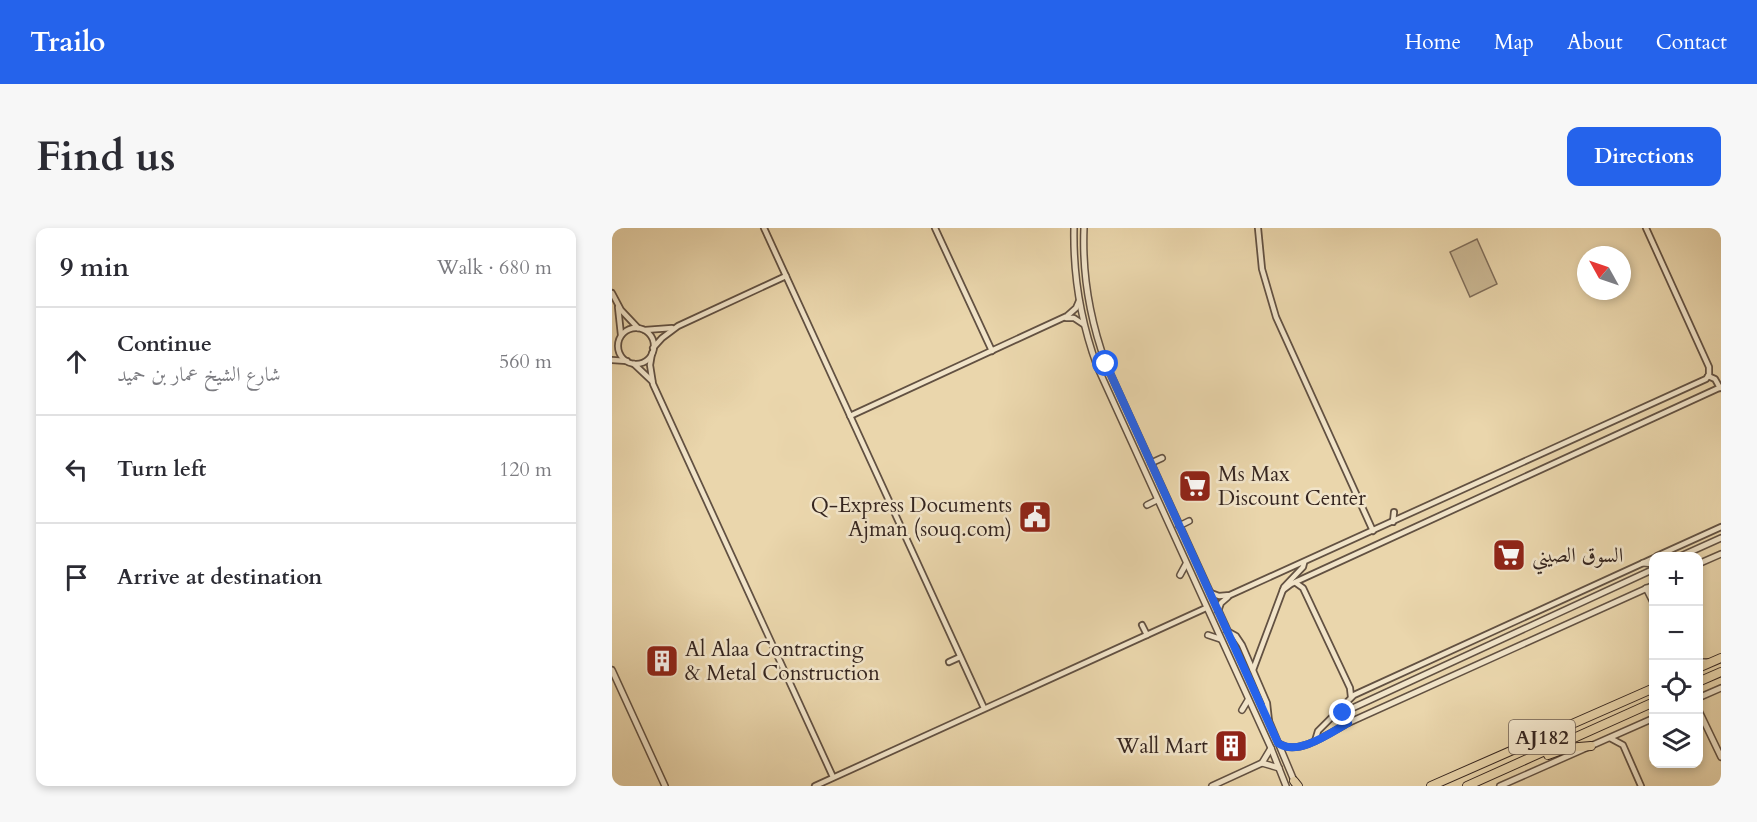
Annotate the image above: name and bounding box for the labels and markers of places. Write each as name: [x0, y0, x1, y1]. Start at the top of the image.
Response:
place label: Ms Max Discount Center: [1218, 460, 1366, 513]
supermarket icon: Ms Max Discount Center: [1177, 468, 1213, 504]
place label: Q-Express Documents Ajman (souq.com): [811, 491, 1012, 544]
public building icon: Q-Express Documents Ajman (souq.com): [1017, 499, 1053, 535]
supermarket icon: السوق الصيني: [1491, 537, 1527, 573]
place label: السوق الصيني: [1532, 541, 1623, 575]
place label: Al Alaa Contracting & Metal Construction: [685, 635, 880, 688]
building icon: Al Alaa Contracting & Metal Construction: [644, 643, 680, 679]
building icon: Wall Mart: [1213, 728, 1249, 764]
place label: Wall Mart: [1115, 732, 1208, 761]

